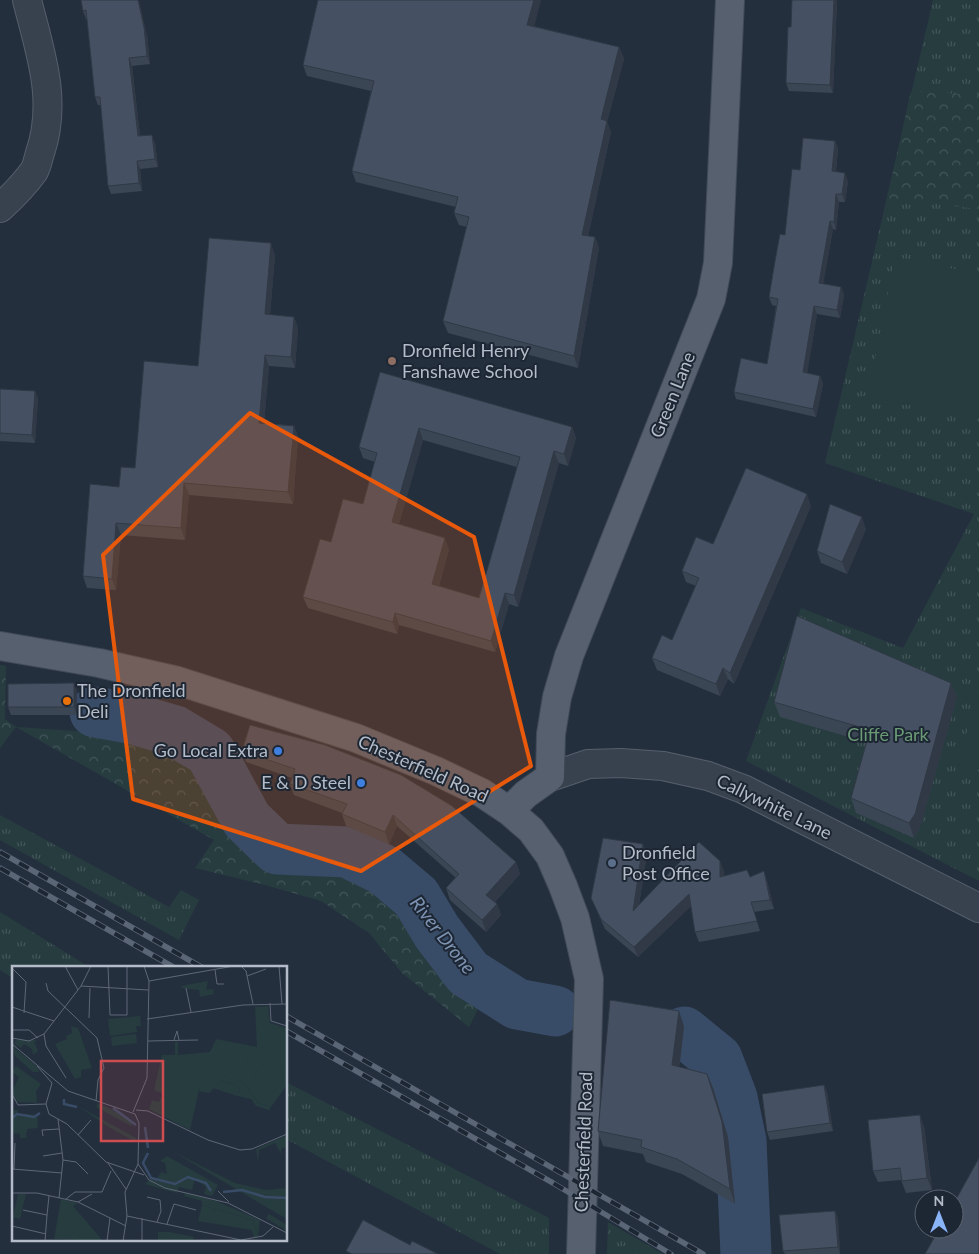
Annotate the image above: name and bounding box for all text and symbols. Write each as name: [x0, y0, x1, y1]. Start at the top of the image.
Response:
place label: Dronfield Henry Fanshawe School: [402, 339, 538, 382]
street label: Green Lane: [645, 349, 699, 441]
marker: Dronfield Henry Fanshawe School: [386, 355, 398, 367]
place label: The Dronfield Deli: [77, 679, 186, 722]
marker: The Dronfield Deli: [61, 695, 73, 707]
park label: Cliffe Park: [847, 723, 930, 745]
street label: Chesterfield Road: [355, 729, 492, 807]
place label: Go Local Extra: [154, 739, 268, 761]
marker: Go Local Extra: [272, 745, 284, 757]
street label: Callywhite Lane: [713, 769, 836, 843]
place label: E & D Steel: [261, 771, 351, 793]
marker: E & D Steel: [355, 777, 367, 789]
place label: Dronfield Post Office: [622, 841, 710, 884]
marker: Dronfield Post Office: [606, 857, 618, 869]
water label: River Drone: [406, 891, 481, 978]
inset map: [12, 966, 288, 1242]
street label: Chesterfield Road: [570, 1071, 596, 1213]
north arrow: [914, 1189, 964, 1239]
text: N: [934, 1192, 944, 1209]

